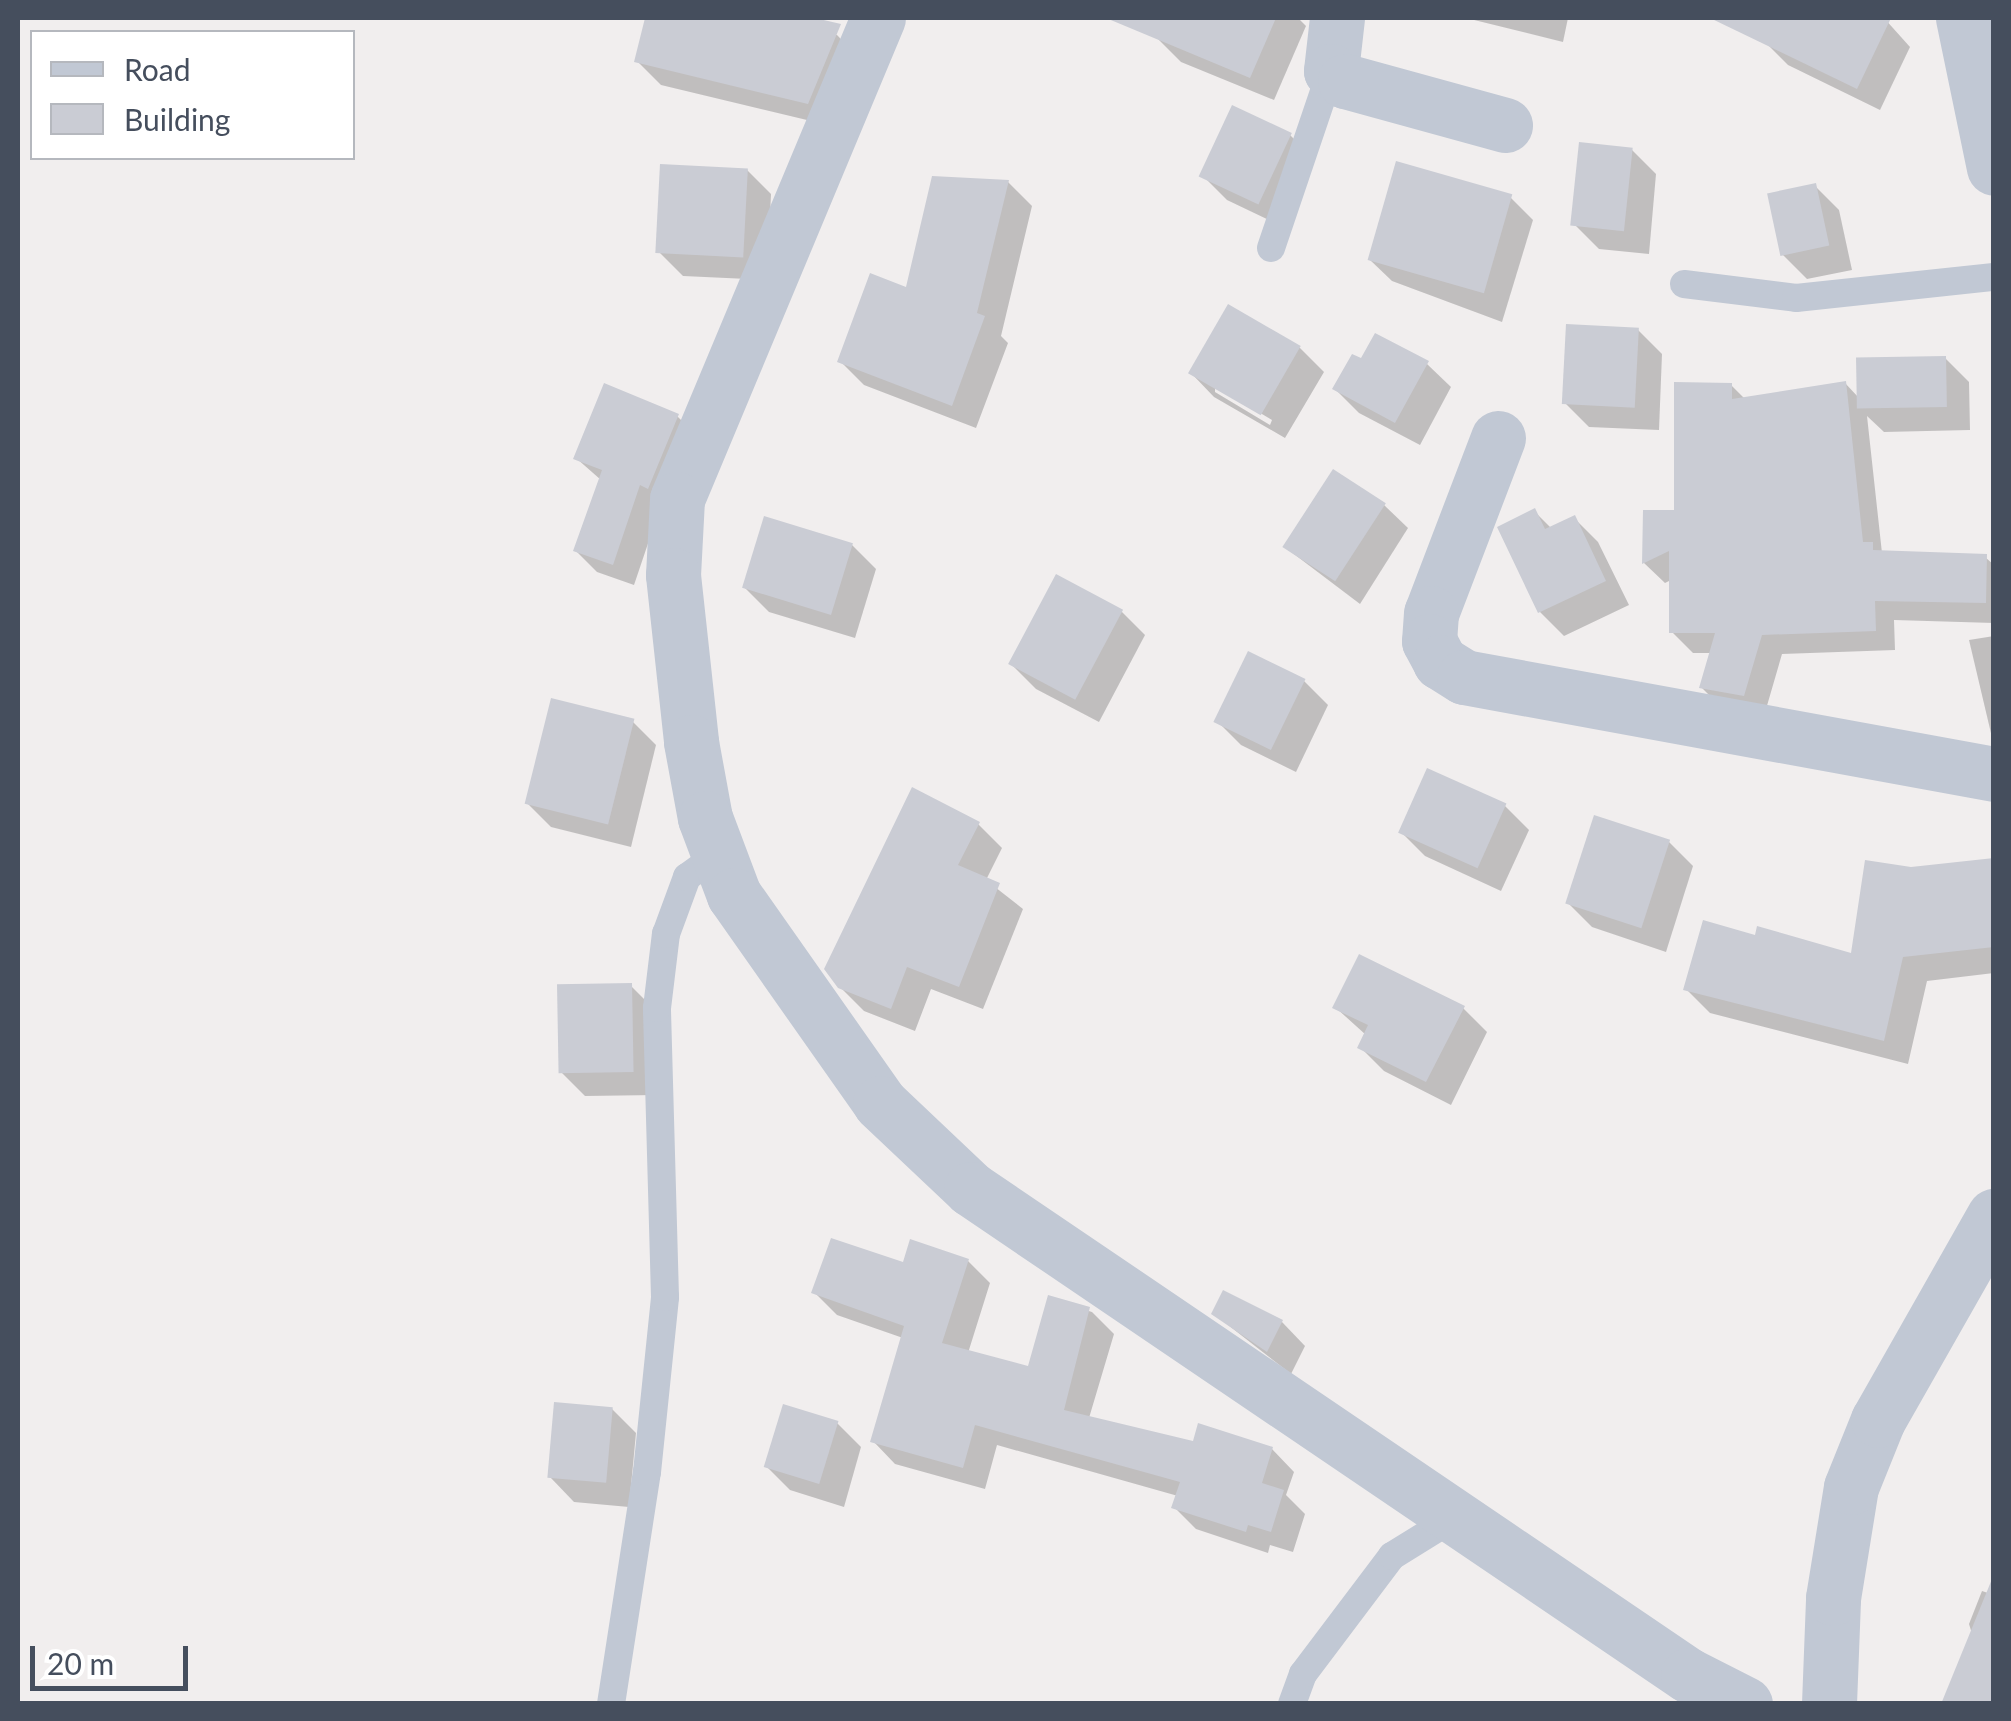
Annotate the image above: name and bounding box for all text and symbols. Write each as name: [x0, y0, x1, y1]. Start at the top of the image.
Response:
legend: [30, 30, 355, 160]
text: Road: [124, 51, 191, 87]
text: Building: [124, 101, 230, 137]
scale bar: [35, 1626, 192, 1688]
text: 20 m: [47, 1645, 114, 1681]

